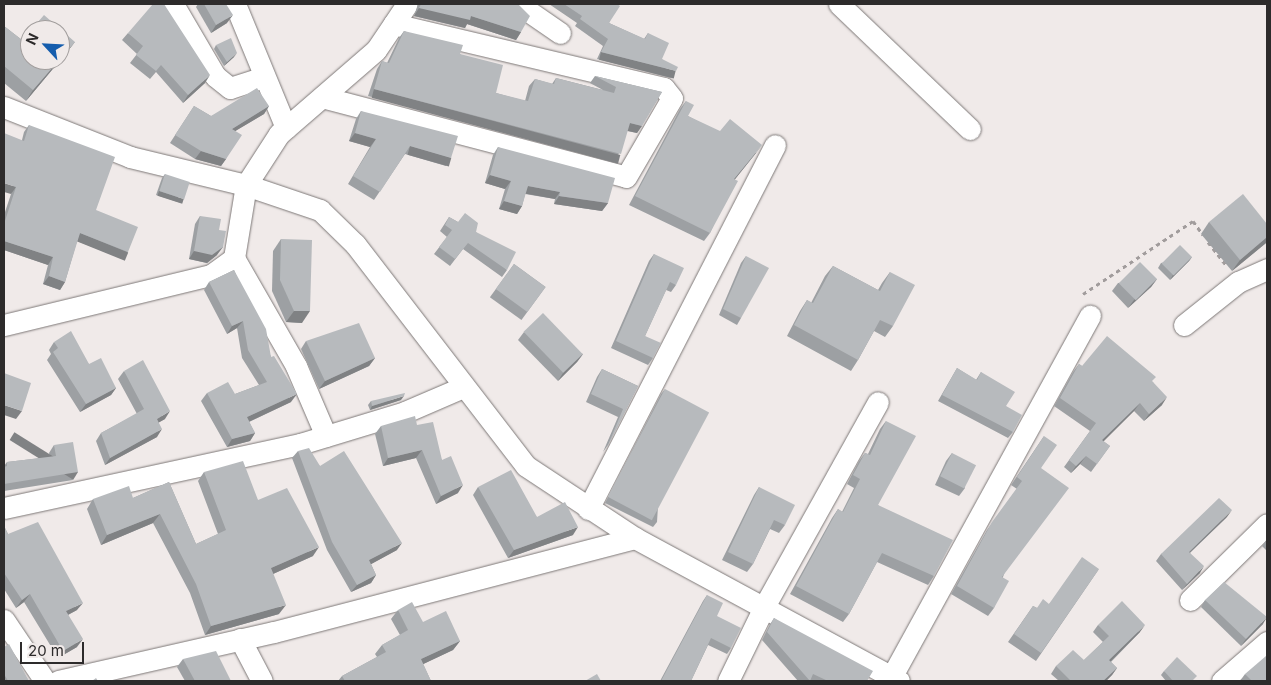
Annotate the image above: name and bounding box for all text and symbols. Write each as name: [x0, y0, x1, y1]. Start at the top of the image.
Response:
north arrow: [20, 20, 70, 70]
text: N: [22, 30, 42, 47]
scale bar: [22, 632, 86, 664]
text: 20 m: [28, 641, 64, 660]

